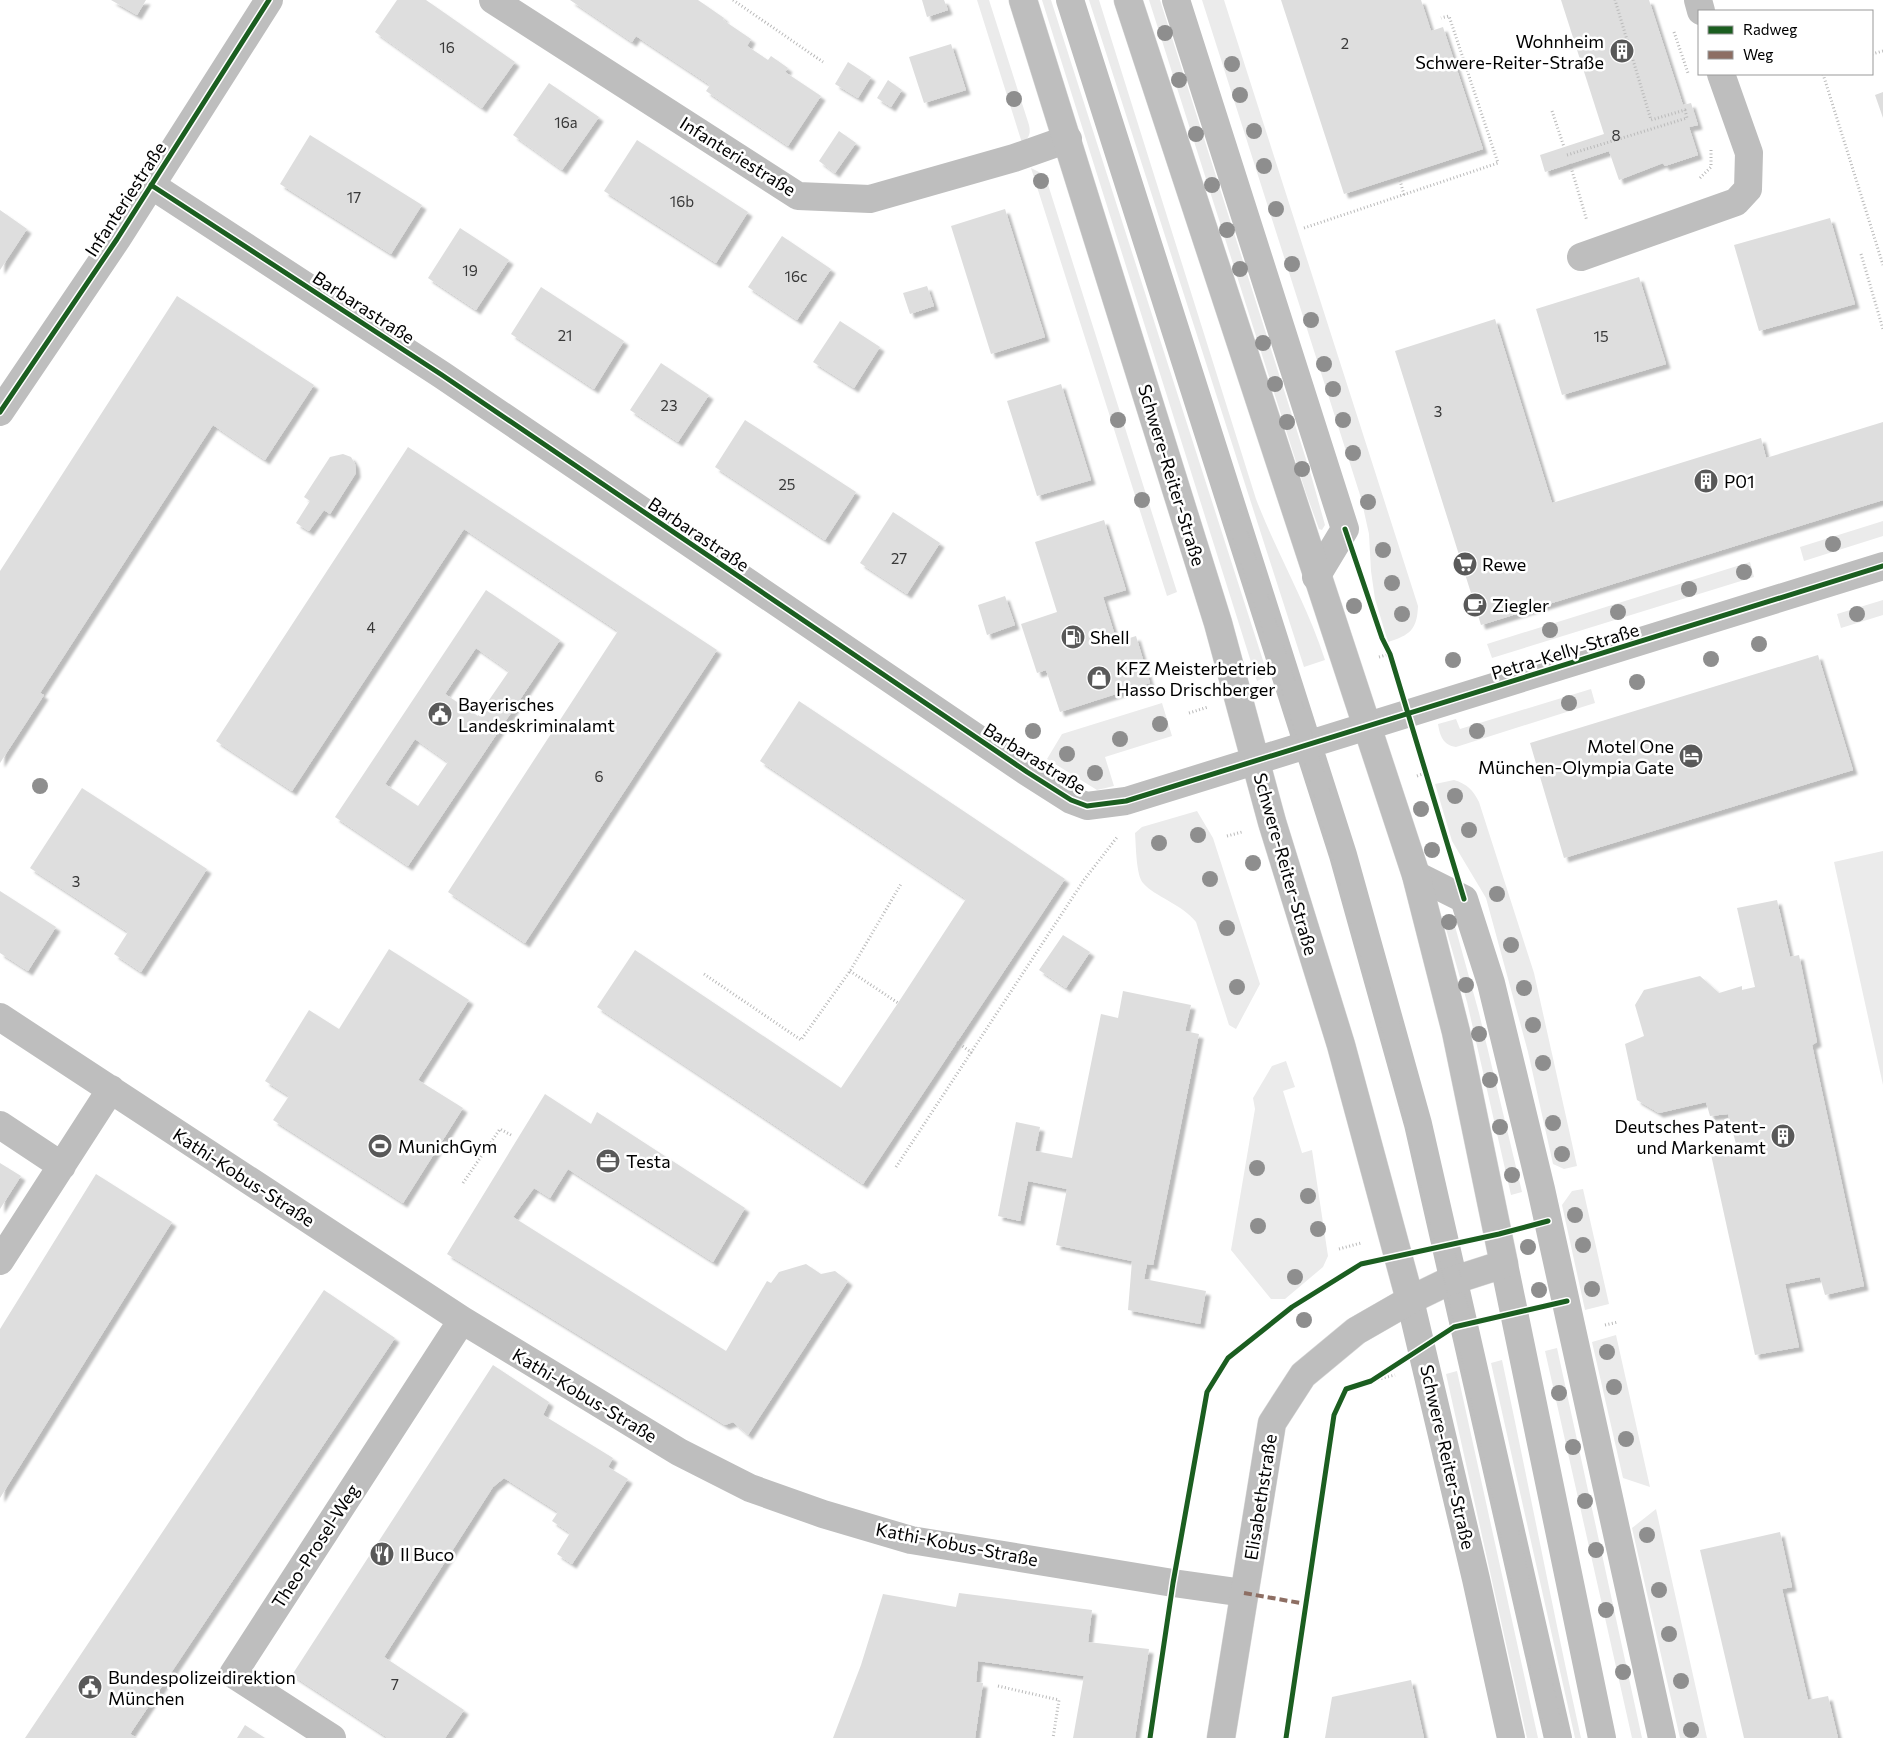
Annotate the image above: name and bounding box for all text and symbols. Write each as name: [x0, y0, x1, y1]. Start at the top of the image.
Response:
legend: [1698, 10, 1873, 75]
text: Radweg: [1743, 20, 1797, 38]
place label: Wohnheim Schwere-Reiter-Straße: [1415, 30, 1604, 73]
house number: 2: [1341, 34, 1349, 52]
house number: 16: [439, 38, 455, 56]
building icon: Wohnheim Schwere-Reiter-Straße: [1609, 38, 1635, 64]
text: Weg: [1743, 45, 1773, 63]
street label: Infanteriestraße: [676, 112, 800, 200]
house number: 16a: [554, 113, 578, 131]
house number: 8: [1611, 126, 1621, 144]
street label: Infanteriestraße: [80, 137, 170, 261]
house number: 17: [347, 188, 361, 206]
house number: 16b: [670, 192, 694, 210]
house number: 19: [462, 261, 478, 279]
street label: Barbarastraße: [309, 266, 419, 348]
house number: 16c: [785, 267, 807, 285]
house number: 21: [558, 326, 572, 344]
house number: 15: [1593, 327, 1609, 345]
street label: Schwere-Reiter-Straße: [1134, 381, 1210, 569]
house number: 23: [661, 396, 677, 414]
house number: 3: [1434, 402, 1442, 420]
building icon: P01: [1693, 468, 1719, 494]
place label: P01: [1724, 470, 1755, 492]
house number: 25: [779, 475, 795, 493]
street label: Barbarastraße: [644, 492, 754, 576]
house number: 27: [891, 549, 907, 567]
supermarket icon: Rewe: [1452, 551, 1478, 577]
place label: Rewe: [1482, 553, 1526, 575]
cafe icon: Ziegler: [1462, 592, 1488, 618]
place label: Ziegler: [1492, 594, 1549, 616]
house number: 4: [367, 618, 376, 636]
street label: Petra-Kelly-Straße: [1488, 618, 1642, 684]
fuel station icon: Shell: [1060, 624, 1086, 650]
place label: Shell: [1090, 626, 1130, 648]
place label: KFZ Meisterbetrieb Hasso Drischberger: [1116, 657, 1277, 700]
shop icon: KFZ Meisterbetrieb Hasso Drischberger: [1086, 665, 1112, 691]
place label: Bayerisches Landeskriminalamt: [458, 693, 615, 736]
public building icon: Bayerisches Landeskriminalamt: [427, 701, 453, 727]
street label: Barbarastraße: [980, 718, 1090, 798]
place label: Motel One München-Olympia Gate: [1478, 735, 1674, 778]
hotel icon: Motel One München-Olympia Gate: [1678, 743, 1704, 769]
house number: 6: [594, 767, 604, 785]
street label: Schwere-Reiter-Straße: [1249, 770, 1323, 958]
house number: 3: [72, 872, 80, 890]
place label: Deutsches Patent- und Markenamt: [1615, 1115, 1766, 1158]
street label: Kathi-Kobus-Straße: [169, 1123, 319, 1231]
building icon: Deutsches Patent- und Markenamt: [1770, 1123, 1796, 1149]
sports icon: MunichGym: [367, 1133, 393, 1159]
place label: MunichGym: [398, 1135, 497, 1157]
office icon: Testa: [595, 1148, 621, 1174]
place label: Testa: [626, 1150, 671, 1172]
street label: Kathi-Kobus-Straße: [509, 1343, 661, 1447]
street label: Schwere-Reiter-Straße: [1416, 1363, 1480, 1551]
street label: Elisabethstraße: [1239, 1432, 1281, 1562]
street label: Theo-Prosel-Weg: [267, 1480, 363, 1612]
street label: Kathi-Kobus-Straße: [874, 1517, 1040, 1571]
restaurant icon: Il Buco: [369, 1541, 395, 1567]
place label: Il Buco: [400, 1543, 454, 1565]
place label: Bundespolizeidirektion München: [108, 1666, 296, 1709]
public building icon: Bundespolizeidirektion München: [77, 1674, 103, 1700]
house number: 7: [391, 1675, 399, 1693]

